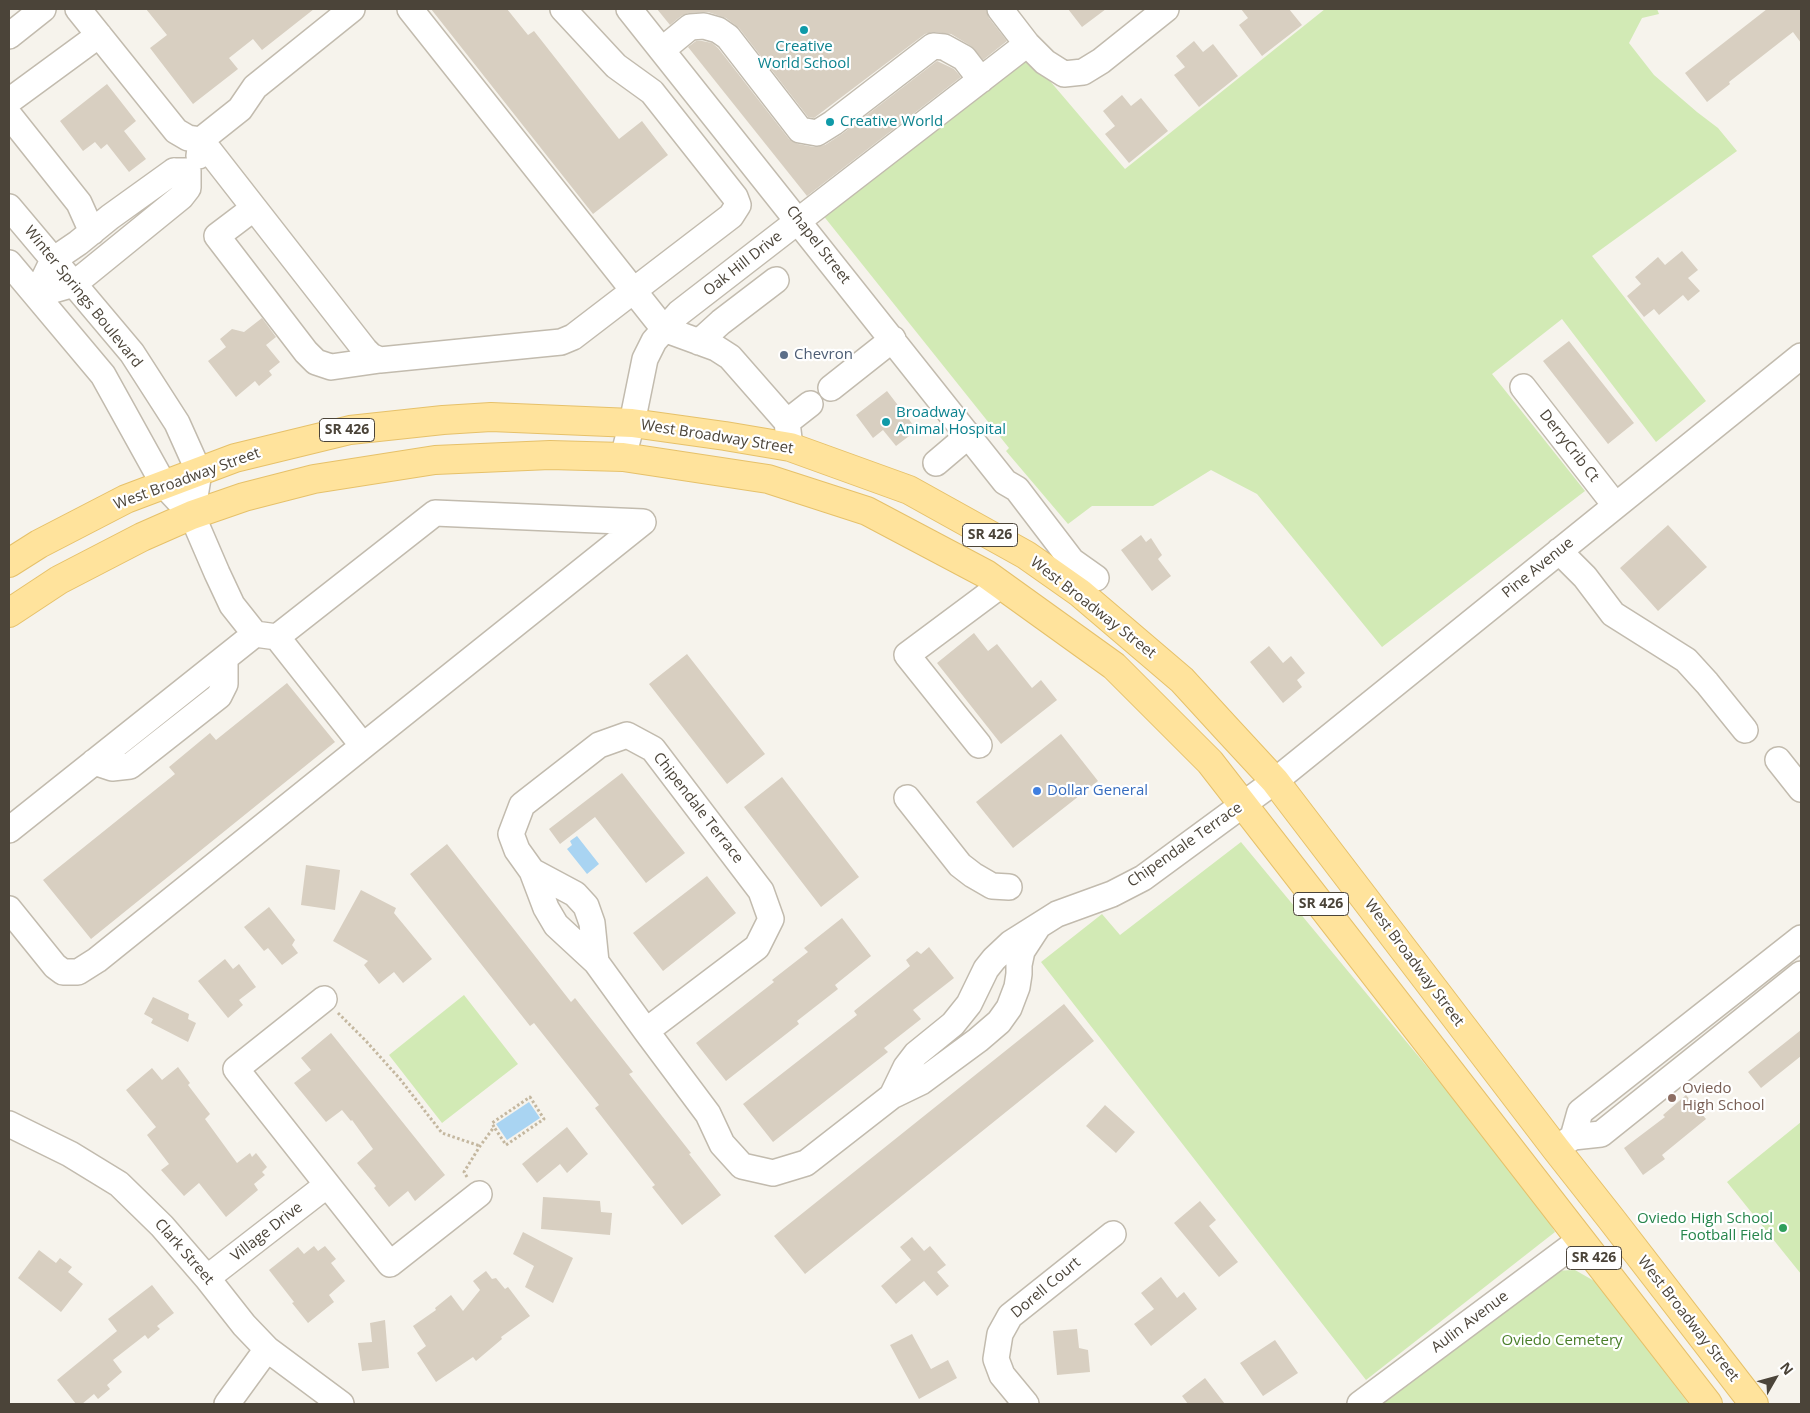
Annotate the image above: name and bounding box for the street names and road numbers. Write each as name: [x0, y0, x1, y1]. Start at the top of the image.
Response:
street label: Chapel Street: [782, 202, 854, 288]
street label: Winter Springs Boulevard: [20, 222, 146, 372]
street label: Oak Hill Drive: [700, 228, 786, 300]
street label: DerryCrib Ct: [1535, 406, 1603, 486]
street label: West Broadway Street: [639, 416, 795, 458]
road number: SR 426: [320, 418, 374, 442]
street label: West Broadway Street: [111, 444, 263, 514]
road number: SR 426: [962, 524, 1018, 546]
street label: Pine Avenue: [1499, 534, 1577, 602]
street label: West Broadway Street: [1027, 553, 1159, 663]
street label: Chipendale Terrace: [649, 749, 747, 867]
street label: Chipendale Terrace: [1124, 799, 1246, 891]
road number: SR 426: [1294, 892, 1348, 916]
street label: West Broadway Street: [1360, 896, 1468, 1030]
street label: Village Drive: [228, 1198, 306, 1266]
street label: Clark Street: [151, 1215, 217, 1289]
road number: SR 426: [1566, 1246, 1622, 1270]
street label: West Broadway Street: [1633, 1253, 1743, 1385]
street label: Dorell Court: [1008, 1254, 1084, 1322]
street label: Aulin Avenue: [1428, 1287, 1512, 1357]

